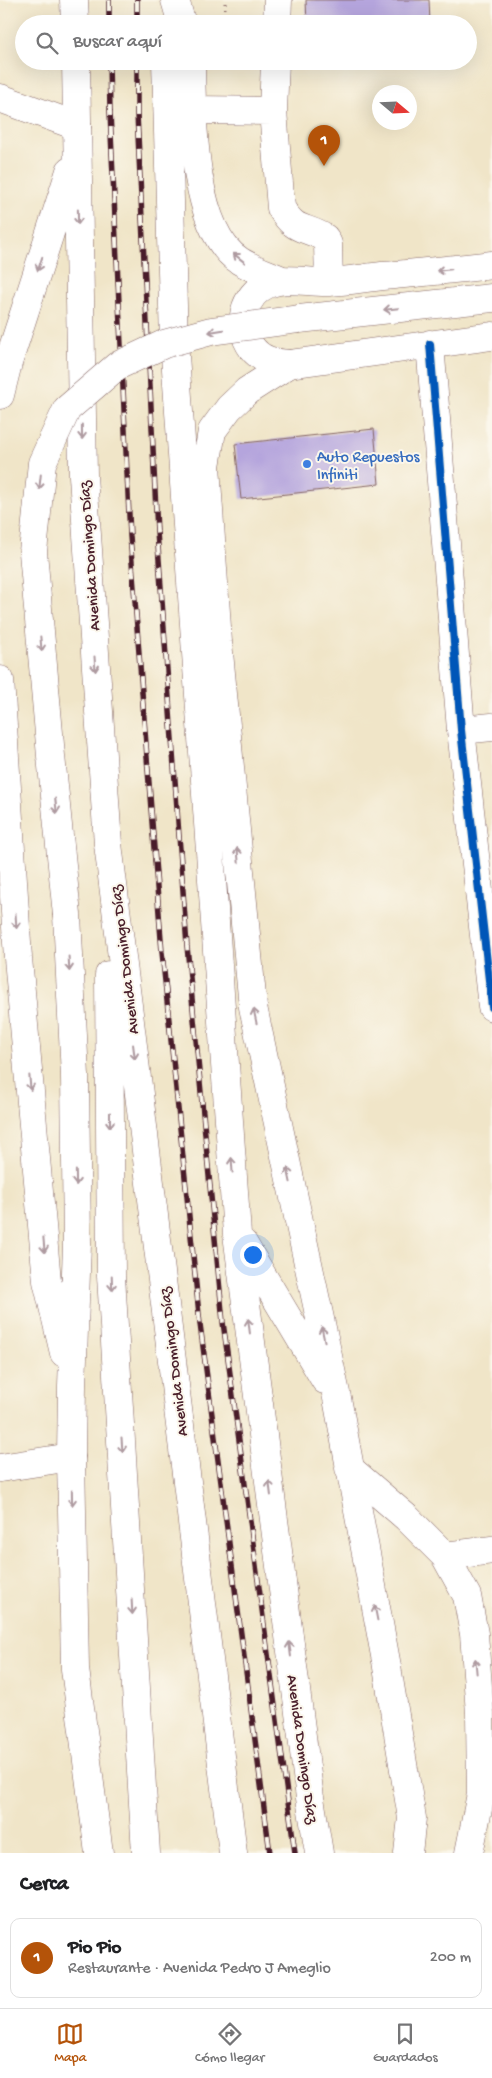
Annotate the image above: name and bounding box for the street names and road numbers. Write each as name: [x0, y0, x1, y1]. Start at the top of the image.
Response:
street label: Avenida Domingo Díaz: [77, 479, 106, 631]
street label: Avenida Domingo Díaz: [108, 883, 145, 1035]
street label: Avenida Domingo Díaz: [157, 1285, 194, 1437]
street label: Avenida Domingo Díaz: [281, 1674, 321, 1826]

